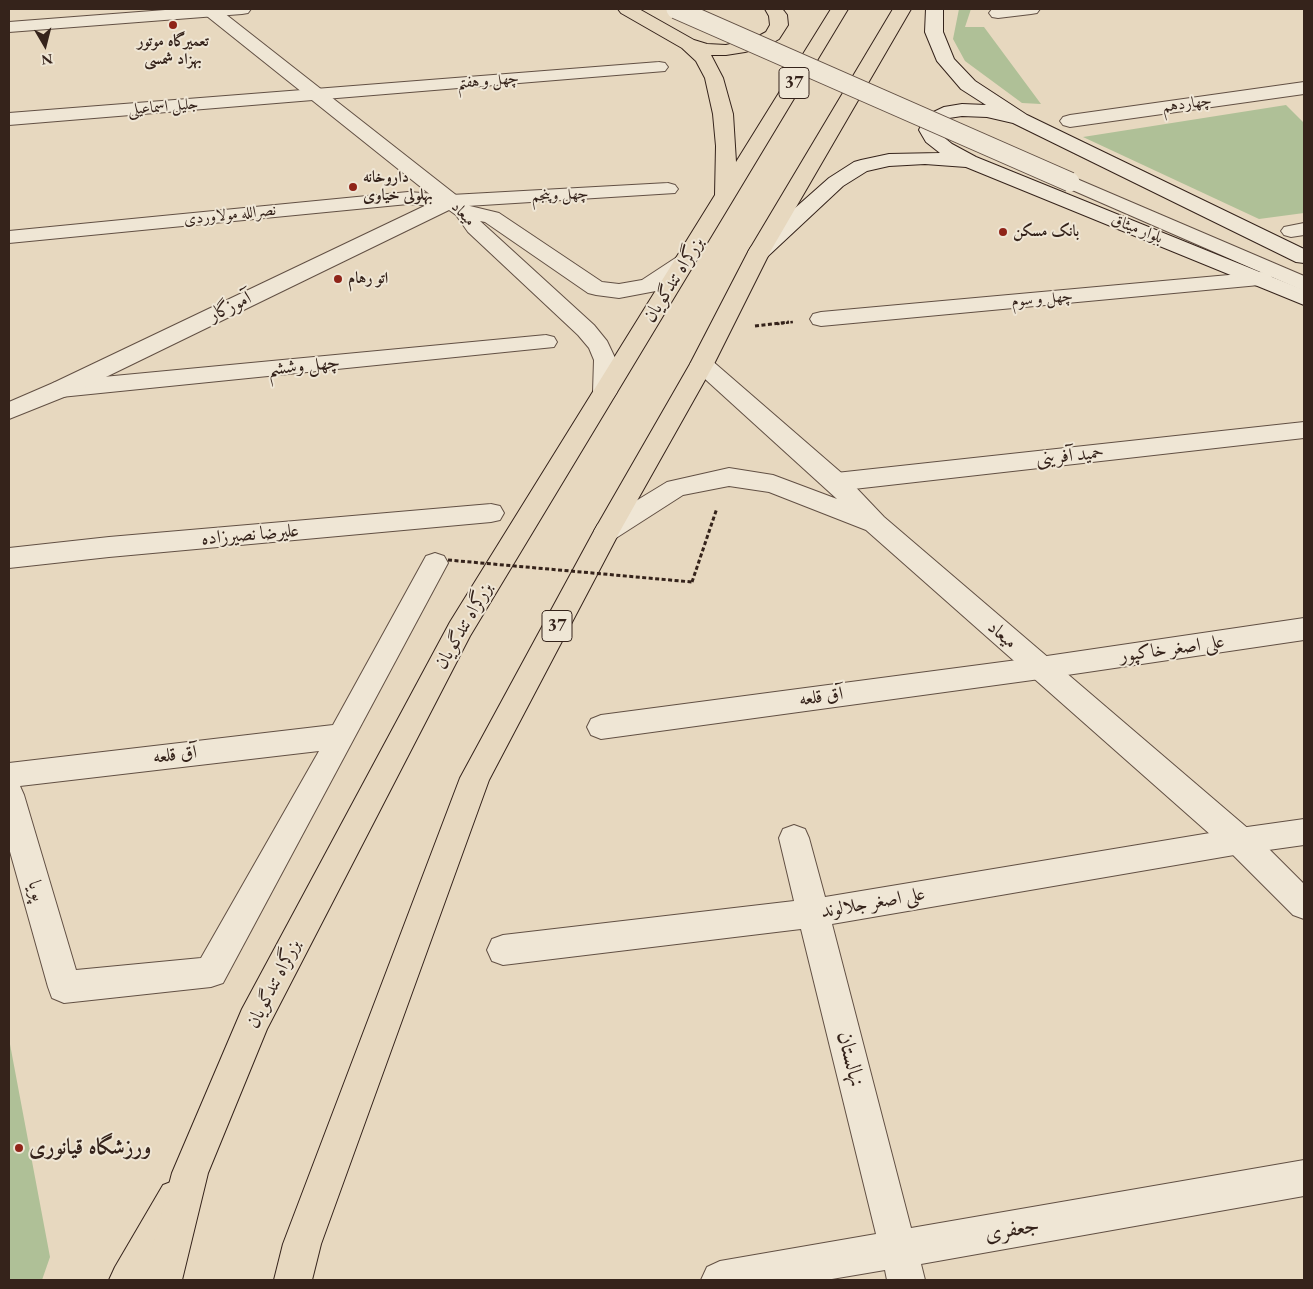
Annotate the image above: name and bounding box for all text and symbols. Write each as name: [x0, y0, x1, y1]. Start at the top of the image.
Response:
marker: تعمیرگاه موتور بهزاد شمسی: [167, 19, 179, 31]
north arrow: [20, 20, 70, 70]
place label: تعمیرگاه موتور بهزاد شمسی: [137, 32, 209, 70]
text: N: [40, 50, 54, 70]
road number: 37: [779, 68, 809, 99]
street label: چهل و هفتم: [456, 69, 520, 93]
street label: چهاردهم: [1161, 91, 1213, 117]
street label: جلیل اسماعیلی: [127, 94, 199, 120]
place label: داروخانه بهلولی خیاوی: [363, 168, 433, 206]
marker: داروخانه بهلولی خیاوی: [347, 181, 359, 193]
street label: چهل وپنجم: [531, 184, 589, 206]
street label: میعاد: [447, 198, 479, 230]
street label: نصرالله مولاوردی: [183, 201, 277, 229]
street label: بلوار میثاق: [1108, 210, 1166, 248]
place label: بانک مسکن: [1013, 222, 1079, 242]
marker: بانک مسکن: [997, 226, 1009, 238]
street label: بزرگراه تندگویان: [639, 233, 709, 327]
place label: اتو رهام: [348, 269, 388, 289]
marker: اتو رهام: [332, 273, 344, 285]
street label: آموزگار: [205, 287, 255, 327]
street label: چهل و سوم: [1010, 287, 1074, 311]
street label: چهل وششم: [267, 351, 341, 381]
street label: حمید آفرینی: [1035, 441, 1105, 471]
street label: علیرضا نصیرزاده: [200, 519, 300, 551]
street label: بزرگراه تندگویان: [430, 578, 498, 674]
road number: 37: [542, 610, 572, 642]
street label: میعاد: [982, 616, 1022, 654]
street label: علی اصغر خاکپور: [1118, 630, 1226, 668]
street label: آق قلعه: [797, 683, 845, 711]
street label: آق قلعه: [152, 741, 198, 769]
street label: پویا: [22, 878, 50, 904]
street label: علی اصغر جلالوند: [819, 883, 927, 923]
street label: بزرگراه تندگویان: [242, 936, 306, 1032]
street label: نهالستان: [830, 1029, 870, 1089]
place label: ورزشگاه قیانوری: [29, 1135, 151, 1161]
marker: ورزشگاه قیانوری: [13, 1142, 25, 1154]
street label: جعفری: [983, 1212, 1041, 1248]

